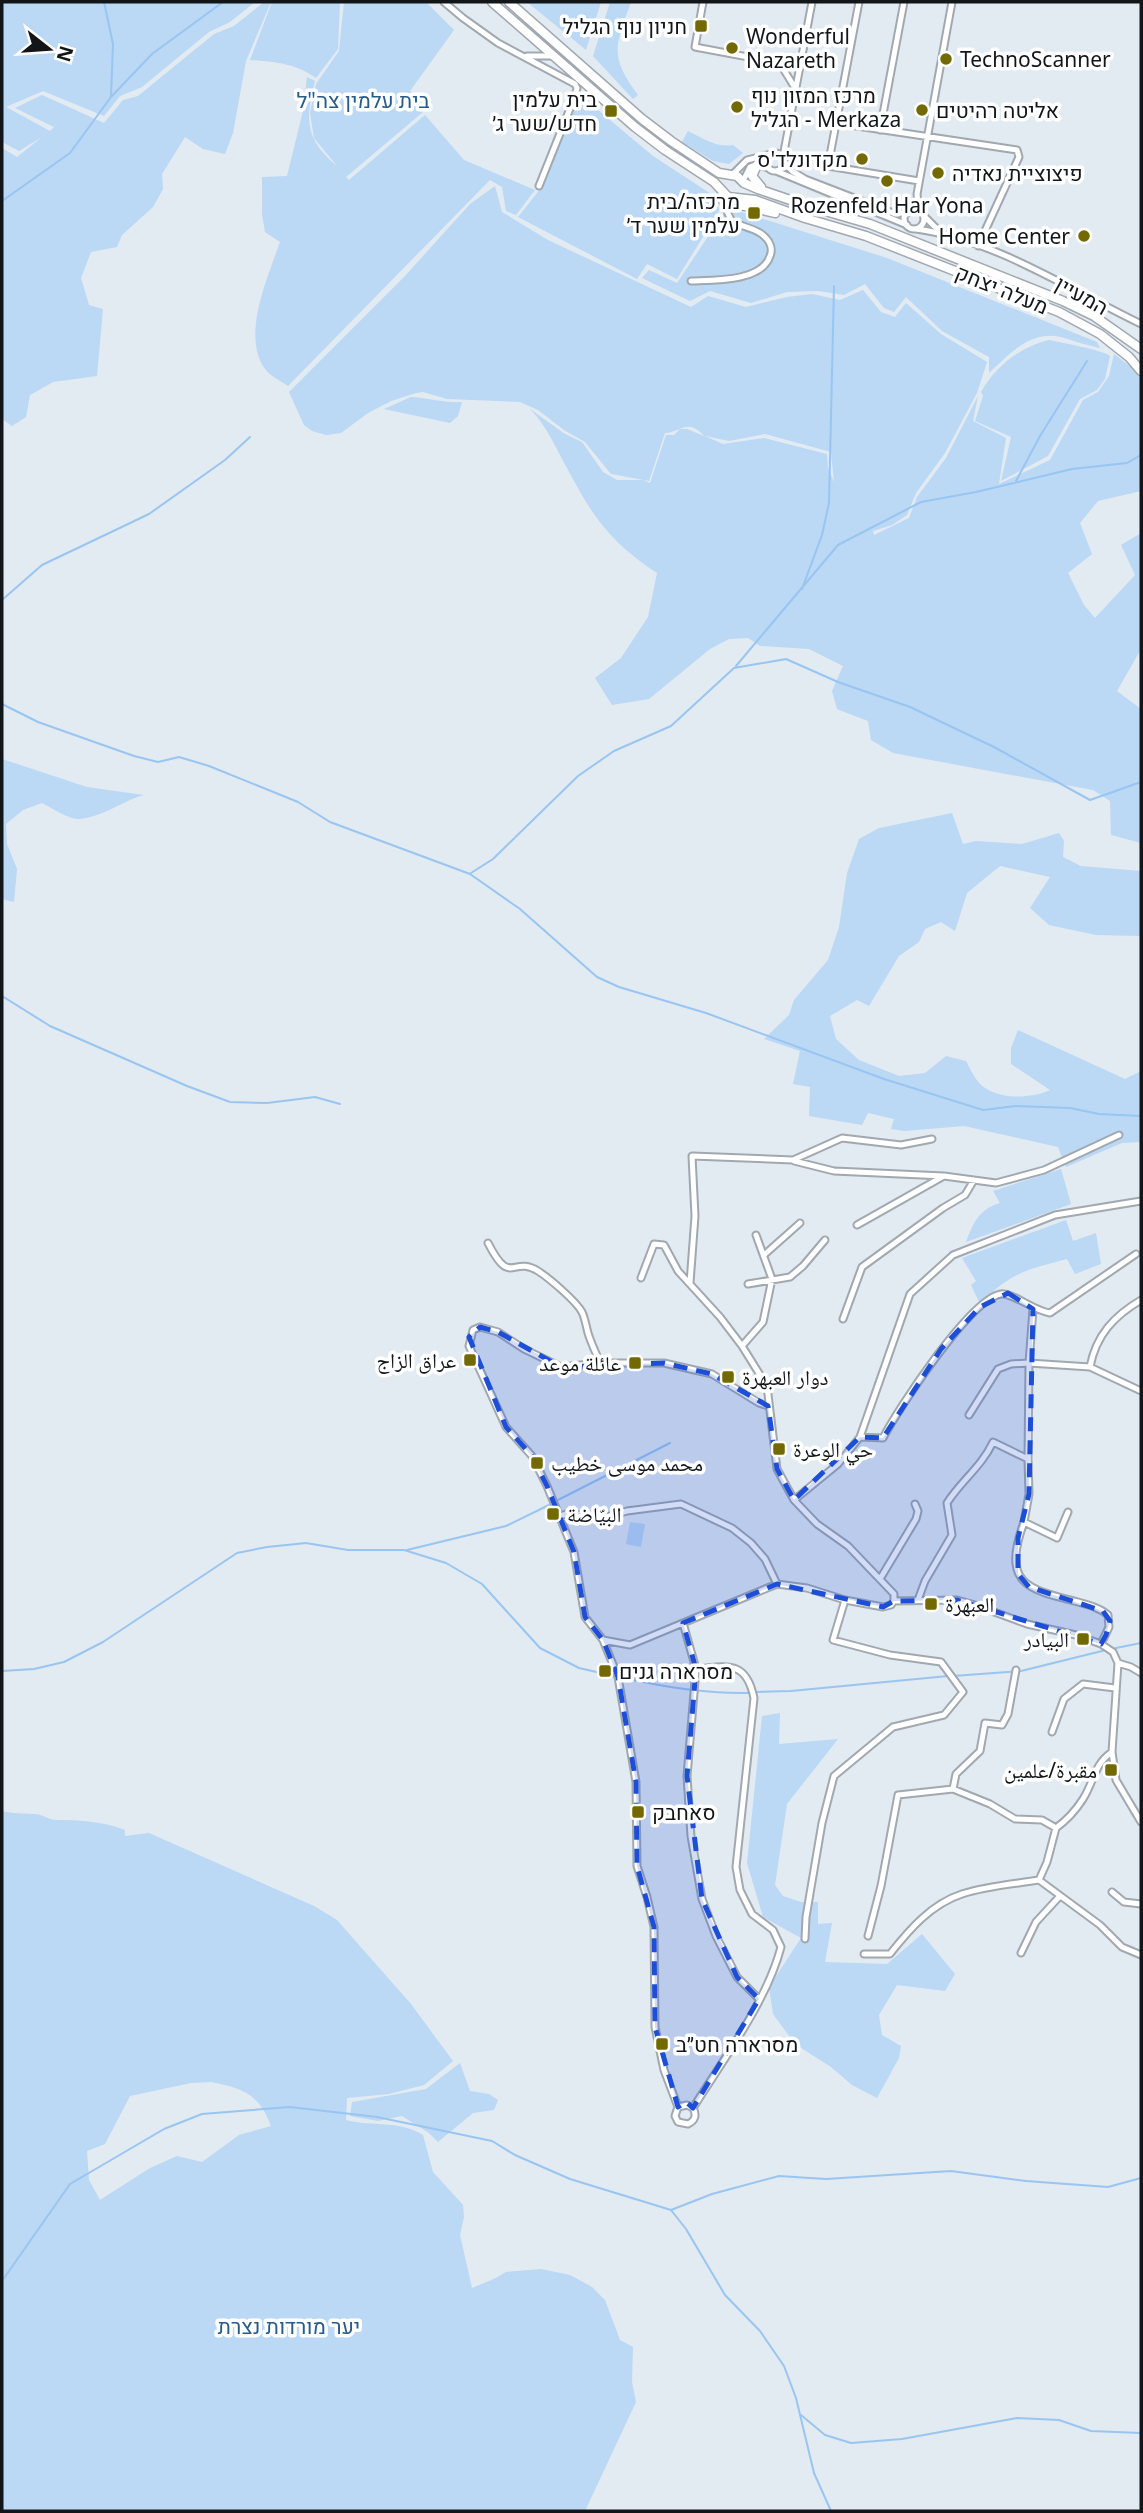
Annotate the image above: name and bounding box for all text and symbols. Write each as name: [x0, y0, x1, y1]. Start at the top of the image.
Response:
place label: חניון נוף הגליל: [563, 12, 687, 40]
north arrow: [14, 14, 84, 84]
marker: חניון נוף הגליל: [693, 18, 709, 34]
place label: Wonderful Nazareth: [746, 22, 850, 74]
marker: Wonderful Nazareth: [724, 40, 740, 56]
text: N: [51, 43, 80, 65]
place label: TechnoScanner: [960, 45, 1111, 73]
marker: TechnoScanner: [938, 51, 954, 67]
place label: מרכז המזון נוף הגליל - Merkaza: [751, 81, 901, 133]
place label: בית עלמין חדש/שער ג׳: [493, 85, 597, 137]
park label: בית עלמין צה"ל: [296, 86, 430, 114]
place label: אליטה רהיטים: [936, 96, 1059, 124]
marker: מרכז המזון נוף הגליל - Merkaza: [729, 99, 745, 115]
marker: אליטה רהיטים: [914, 102, 930, 118]
marker: בית עלמין חדש/שער ג׳: [603, 103, 619, 119]
place label: מקדונלד'ס: [757, 145, 848, 173]
marker: מקדונלד'ס: [854, 151, 870, 167]
place label: פיצוציית נאדיה: [952, 159, 1083, 187]
marker: פיצוציית נאדיה: [930, 165, 946, 181]
marker: Rozenfeld Har Yona: [879, 173, 895, 189]
place label: מרכזה/בית עלמין שער ד׳: [627, 187, 740, 239]
place label: Rozenfeld Har Yona: [791, 191, 983, 219]
marker: מרכזה/בית עלמין שער ד׳: [746, 205, 762, 221]
place label: Home Center: [939, 222, 1070, 250]
marker: Home Center: [1076, 228, 1092, 244]
street label: מעלה יצחק: [951, 258, 1053, 320]
street label: המעיין: [1050, 269, 1114, 321]
place label: عراق الزاج: [377, 1346, 456, 1374]
place label: عائلة موعد: [539, 1349, 621, 1377]
marker: عراق الزاج: [462, 1352, 478, 1368]
marker: عائلة موعد: [627, 1355, 643, 1371]
place label: دوار العبهرة: [742, 1363, 828, 1391]
marker: دوار العبهرة: [720, 1369, 736, 1385]
place label: حي الوعرة: [793, 1435, 873, 1466]
marker: حي الوعرة: [771, 1441, 787, 1457]
place label: محمد موسى خطيب: [551, 1449, 703, 1477]
marker: محمد موسى خطيب: [529, 1455, 545, 1471]
place label: البيّاضة: [567, 1500, 621, 1528]
marker: البيّاضة: [545, 1506, 561, 1522]
place label: العبهرة: [945, 1590, 994, 1618]
marker: العبهرة: [923, 1596, 939, 1612]
place label: البيادر: [1023, 1625, 1069, 1653]
marker: البيادر: [1075, 1631, 1091, 1647]
place label: מסרארה גנים: [619, 1657, 733, 1685]
marker: מסרארה גנים: [597, 1663, 613, 1679]
place label: مقبرة/علمين: [1004, 1756, 1097, 1784]
marker: مقبرة/علمين: [1103, 1762, 1119, 1778]
place label: סאחבק: [652, 1798, 716, 1826]
marker: סאחבק: [630, 1804, 646, 1820]
place label: מסרארה חט״ב: [676, 2030, 798, 2058]
marker: מסרארה חט״ב: [654, 2036, 670, 2052]
park label: יער מורדות נצרת: [218, 2312, 360, 2340]

